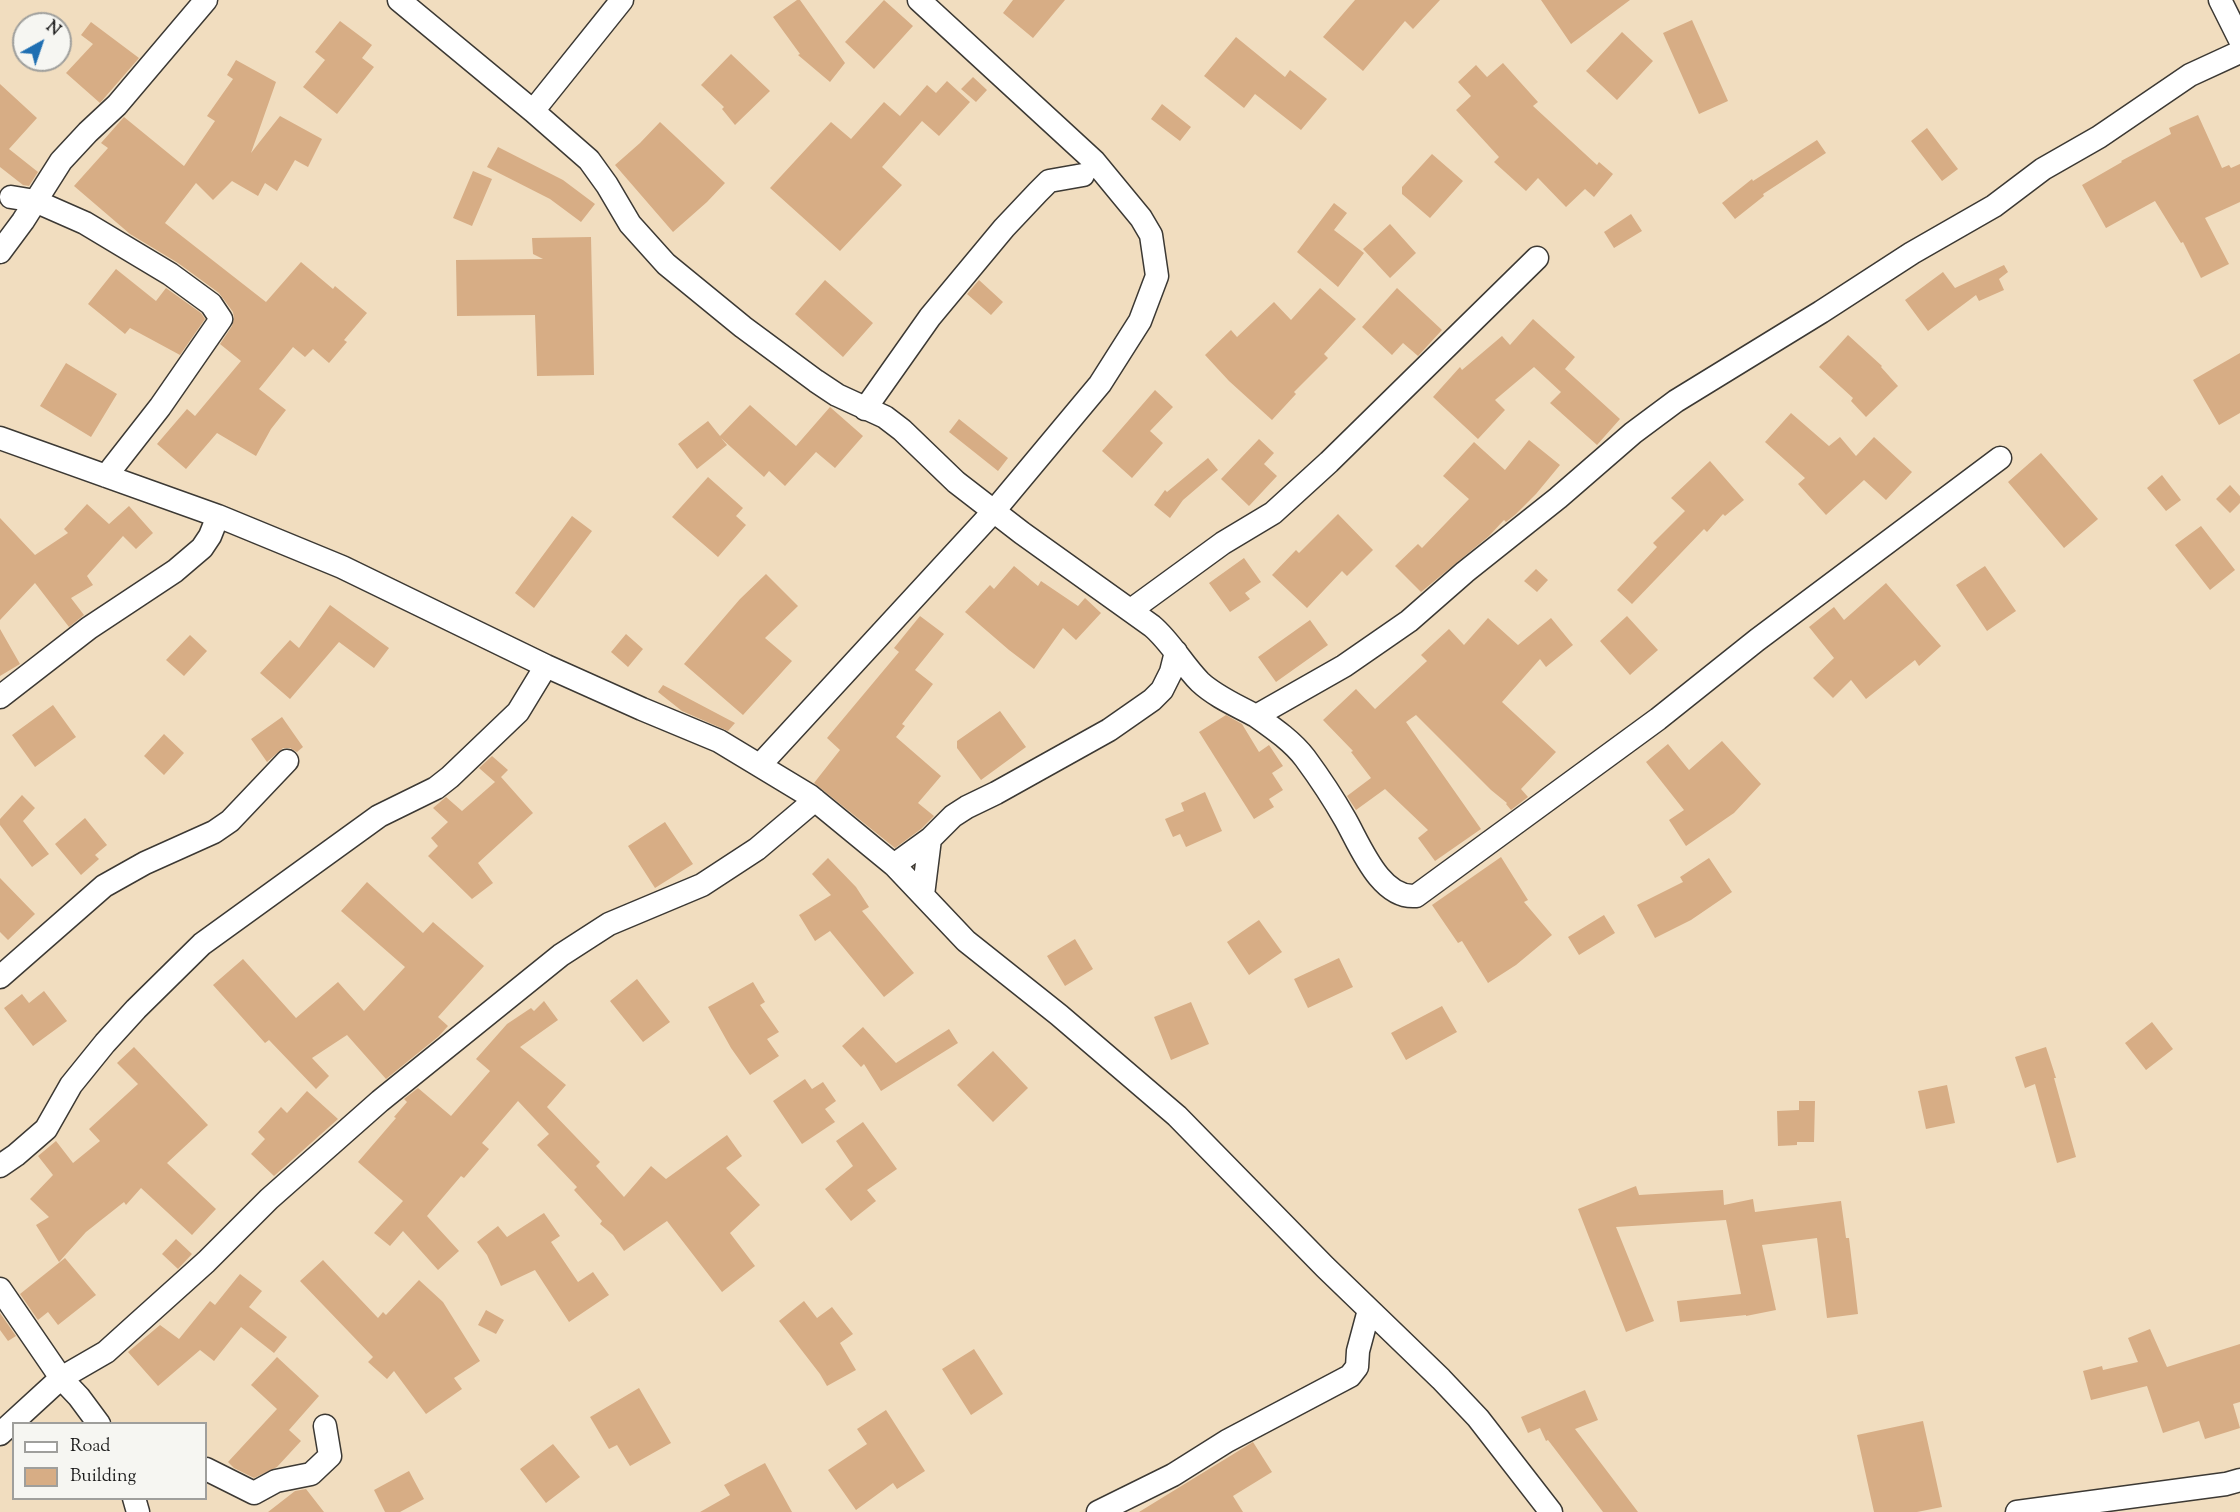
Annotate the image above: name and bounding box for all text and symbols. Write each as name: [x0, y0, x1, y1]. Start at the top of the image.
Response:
north arrow: [12, 12, 72, 72]
text: N: [40, 16, 65, 42]
legend: [12, 1422, 207, 1500]
text: Road: [70, 1434, 110, 1460]
text: Building: [70, 1464, 136, 1490]

